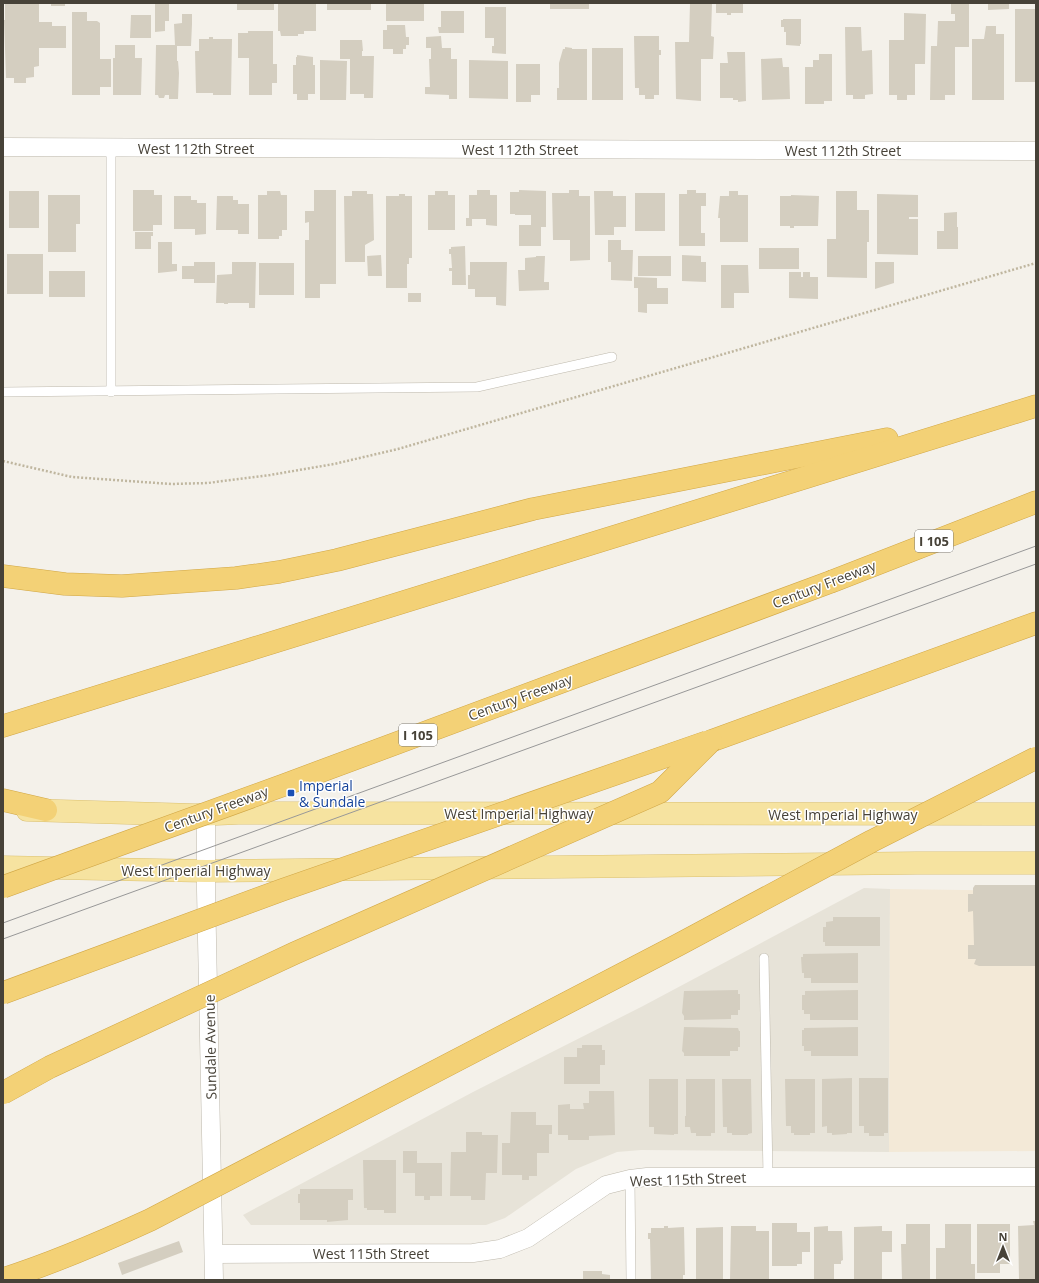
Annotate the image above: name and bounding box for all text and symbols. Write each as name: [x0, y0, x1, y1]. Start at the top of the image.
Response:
street label: West 112th Street: [138, 139, 254, 158]
street label: West 112th Street: [462, 140, 578, 159]
street label: West 112th Street: [785, 141, 901, 160]
road number: I 105: [915, 530, 953, 552]
street label: Century Freeway: [769, 555, 879, 612]
street label: Century Freeway: [465, 669, 576, 725]
road number: I 105: [399, 724, 437, 746]
place label: Imperial & Sundale: [299, 776, 366, 811]
street label: Century Freeway: [161, 781, 272, 837]
marker: Imperial & Sundale: [286, 788, 296, 798]
street label: West Imperial Highway: [444, 804, 595, 823]
street label: West Imperial Highway: [768, 805, 919, 824]
street label: West Imperial Highway: [121, 861, 272, 880]
street label: Sundale Avenue: [200, 994, 220, 1100]
street label: West 115th Street: [629, 1167, 747, 1191]
north arrow: [983, 1227, 1023, 1267]
text: N: [999, 1229, 1007, 1244]
street label: West 115th Street: [313, 1244, 429, 1263]

